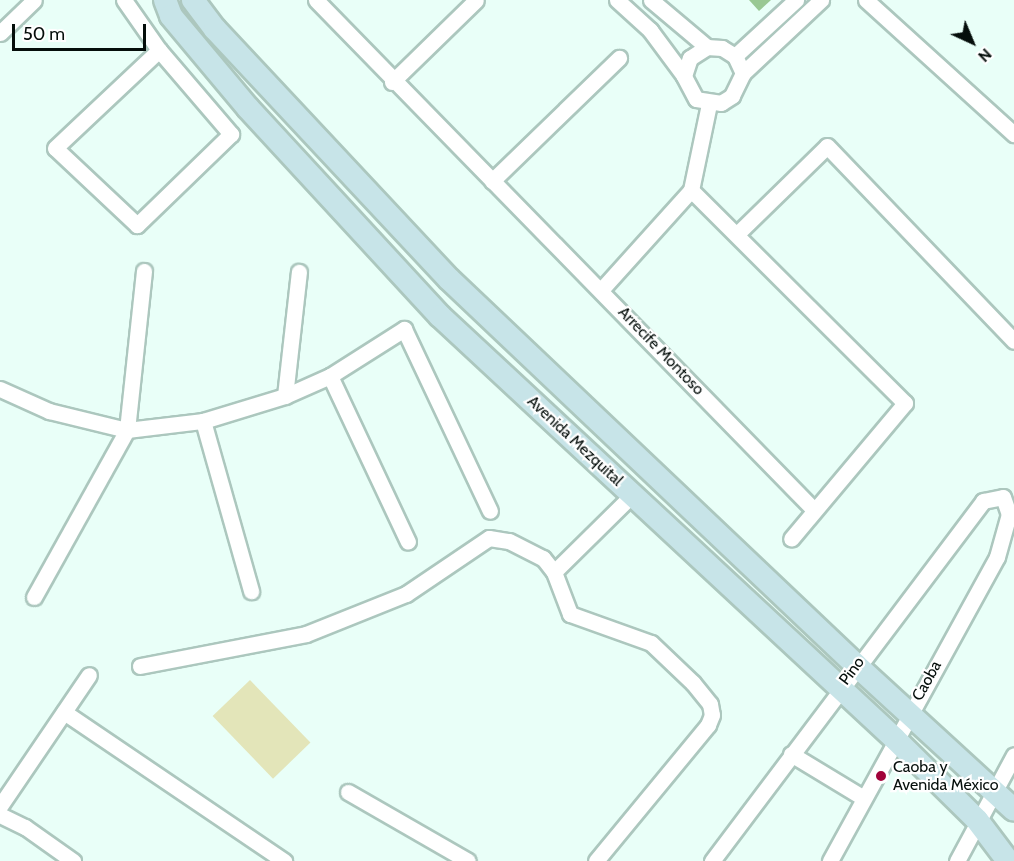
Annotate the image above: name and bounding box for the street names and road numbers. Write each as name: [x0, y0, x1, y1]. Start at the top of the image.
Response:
street label: Arrecife Montoso: [614, 303, 708, 399]
street label: Avenida Mezquital: [523, 392, 627, 490]
street label: Pino: [835, 653, 869, 689]
street label: Caoba: [908, 658, 946, 704]

